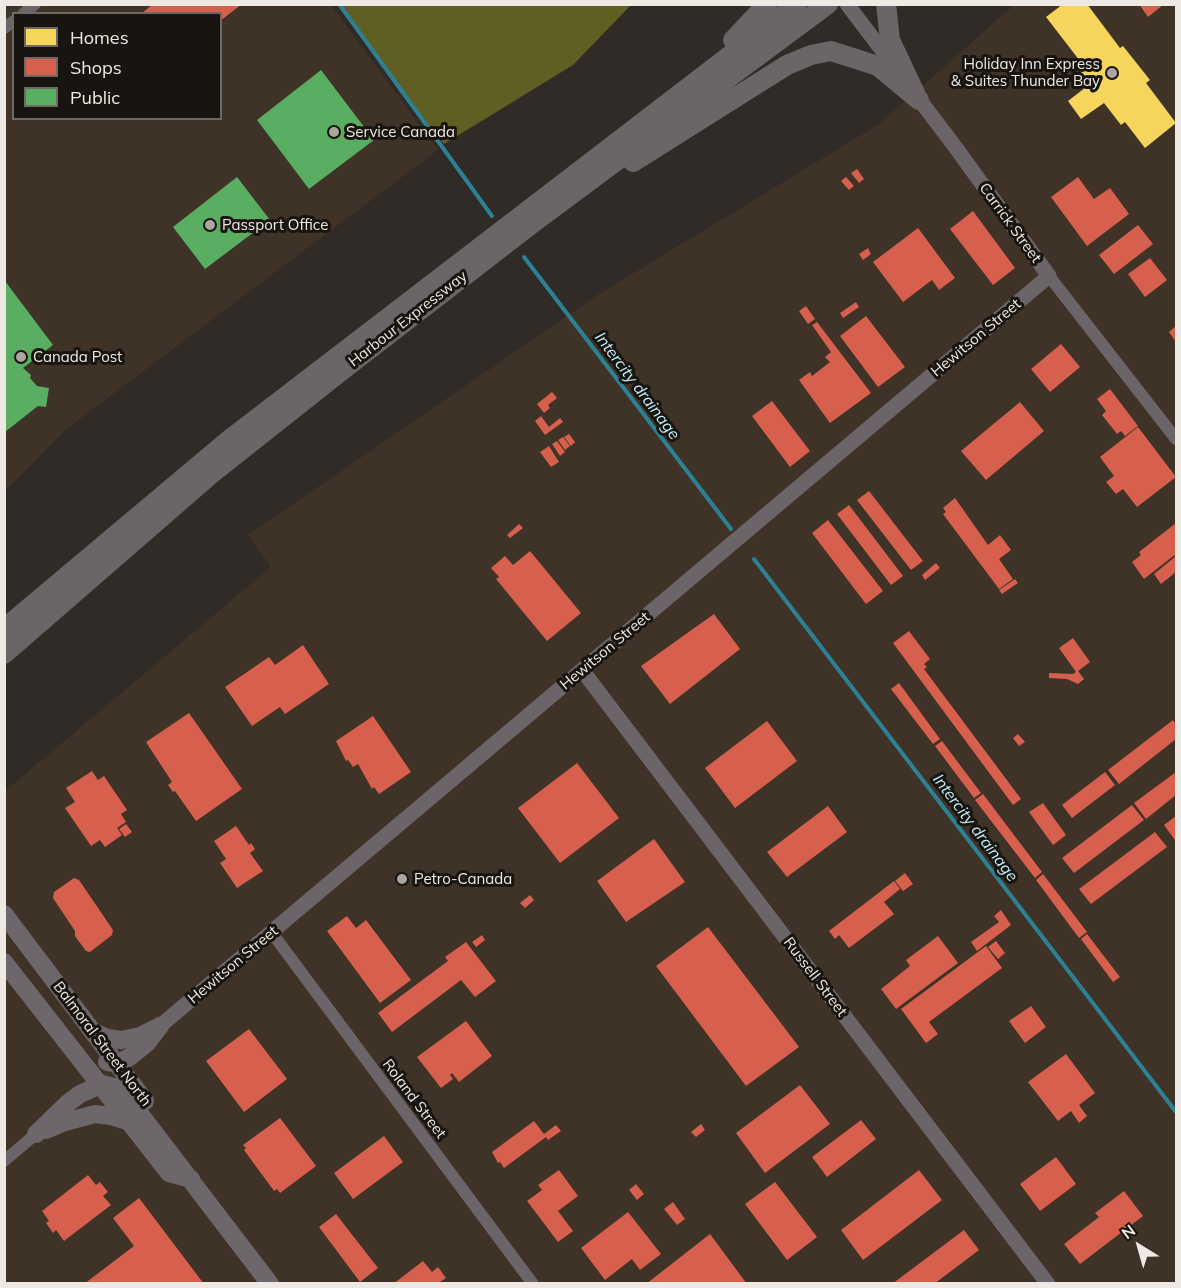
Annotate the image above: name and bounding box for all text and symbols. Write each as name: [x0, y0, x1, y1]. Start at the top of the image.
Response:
legend: [12, 12, 222, 120]
text: Homes: [70, 26, 129, 49]
place label: Holiday Inn Express & Suites Thunder Bay: [951, 55, 1100, 90]
text: Shops: [70, 56, 122, 79]
marker: Holiday Inn Express & Suites Thunder Bay: [1105, 66, 1119, 80]
text: Public: [70, 86, 120, 109]
place label: Service Canada: [346, 123, 455, 141]
marker: Service Canada: [327, 125, 341, 139]
street label: Carrick Street: [975, 180, 1045, 266]
place label: Passport Office: [222, 216, 328, 234]
marker: Passport Office: [203, 218, 217, 232]
street label: Harbour Expressway: [345, 267, 471, 371]
street label: Hewitson Street: [927, 295, 1025, 381]
water label: Intercity drainage: [590, 328, 684, 444]
place label: Canada Post: [33, 348, 122, 366]
marker: Canada Post: [14, 350, 28, 364]
street label: Hewitson Street: [556, 608, 654, 694]
water label: Intercity drainage: [928, 770, 1022, 886]
place label: Petro-Canada: [414, 870, 512, 888]
marker: Petro-Canada: [395, 872, 409, 886]
street label: Hewitson Street: [184, 922, 282, 1008]
street label: Russell Street: [779, 934, 851, 1020]
street label: Balmoral Street North: [49, 978, 155, 1110]
street label: Roland Street: [378, 1056, 450, 1142]
north arrow: [1109, 1216, 1169, 1276]
text: N: [1117, 1220, 1139, 1243]

